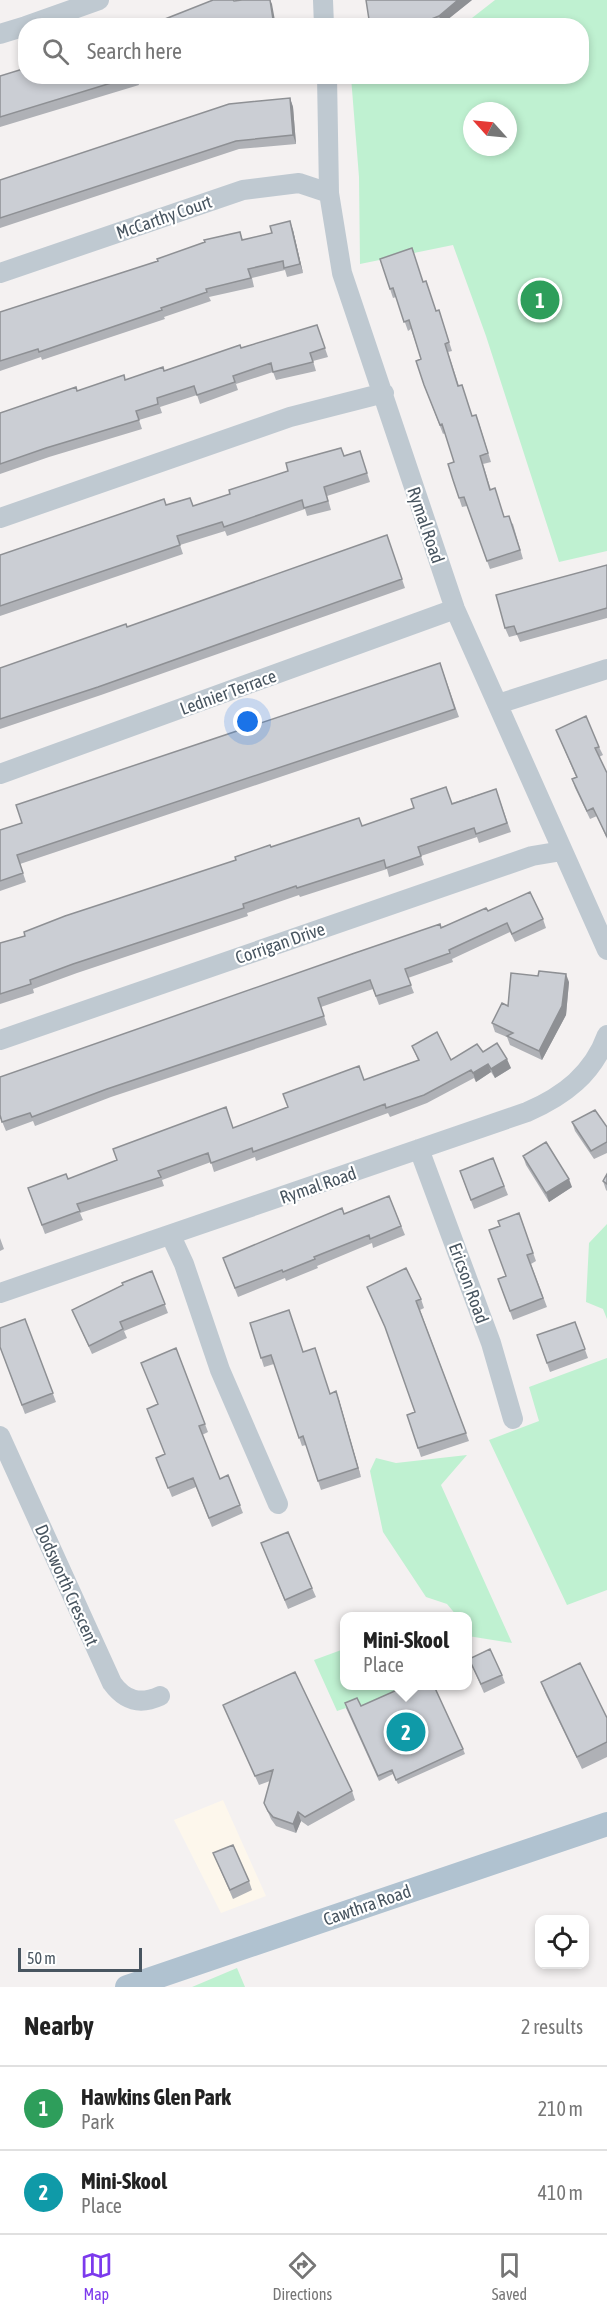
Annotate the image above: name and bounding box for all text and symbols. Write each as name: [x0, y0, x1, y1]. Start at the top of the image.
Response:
search box: [18, 18, 589, 84]
icon: search: [39, 35, 72, 68]
text: Search here: [87, 38, 182, 64]
north arrow: [463, 102, 517, 156]
street label: McCarthy Court: [113, 191, 215, 243]
pin: 1: [520, 278, 560, 322]
street label: Rymal Road: [403, 484, 449, 566]
street label: Lednier Terrace: [177, 665, 279, 719]
your location: [233, 707, 262, 736]
street label: Corrigan Drive: [233, 918, 327, 968]
street label: Rymal Road: [277, 1162, 359, 1208]
street label: Ericson Road: [445, 1240, 493, 1326]
street label: Dodsworth Crescent: [31, 1521, 103, 1649]
popup: [340, 1612, 472, 1690]
text: Mini-Skool: [363, 1627, 449, 1653]
text: Place: [363, 1653, 404, 1676]
pin: 2: [386, 1710, 426, 1754]
street label: Cawthra Road: [320, 1880, 414, 1930]
map controls: [535, 1915, 589, 1969]
button: locate: [535, 1915, 589, 1969]
scale bar: [18, 1945, 142, 1972]
text: 50 m: [27, 1949, 56, 1967]
text: Nearby: [24, 2011, 94, 2041]
text: 2 results: [521, 2015, 583, 2038]
text: Hawkins Glen Park: [81, 2084, 231, 2110]
text: 1: [39, 2097, 48, 2120]
text: 210 m: [538, 2097, 583, 2120]
text: Park: [81, 2110, 114, 2133]
text: Mini-Skool: [81, 2168, 167, 2194]
text: 2: [39, 2181, 48, 2204]
text: 410 m: [538, 2181, 583, 2204]
text: Place: [81, 2194, 122, 2217]
tab: Map: [80, 2249, 113, 2303]
tab: Directions: [272, 2249, 332, 2303]
tab: Saved: [492, 2249, 527, 2303]

